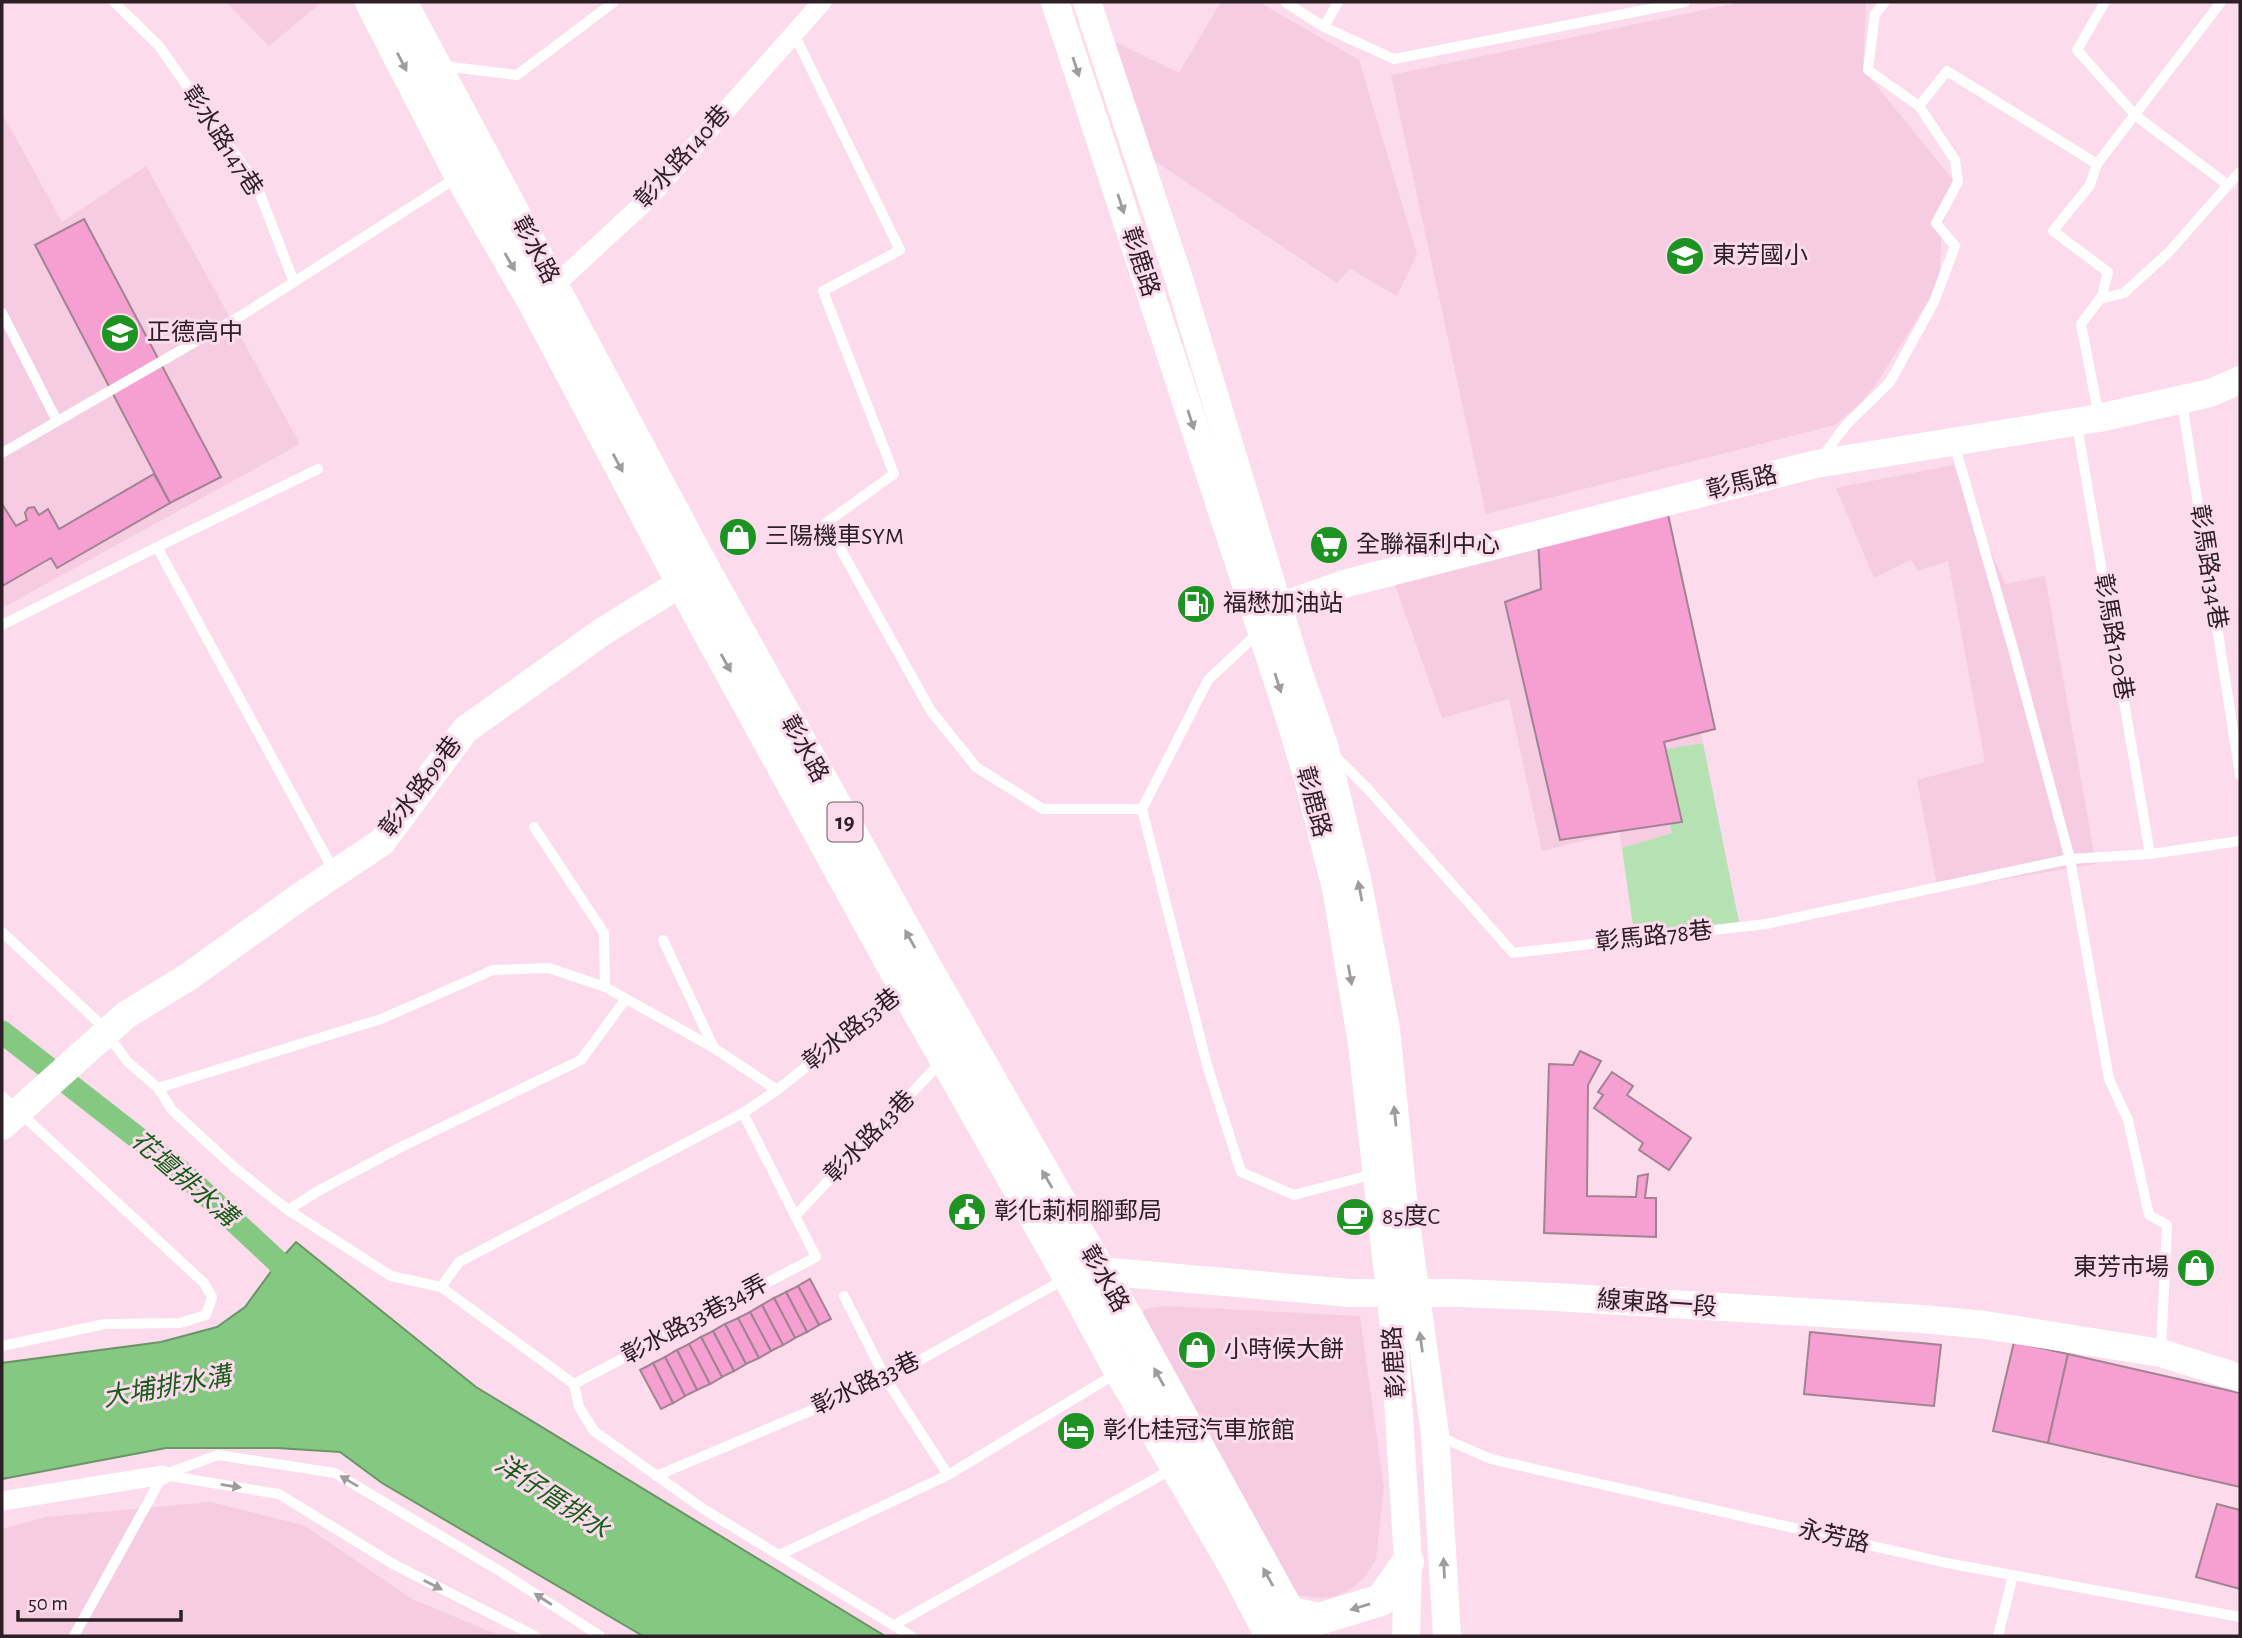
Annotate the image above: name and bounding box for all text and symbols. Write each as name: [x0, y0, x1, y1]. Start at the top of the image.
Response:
one-way arrow: [396, 52, 408, 72]
one-way arrow: [1071, 56, 1082, 77]
street label: 彰水路147巷: [178, 81, 268, 200]
street label: 彰水路140巷: [630, 100, 735, 213]
one-way arrow: [1116, 194, 1127, 215]
street label: 彰水路: [508, 212, 564, 287]
street label: 彰鹿路: [1117, 223, 1164, 300]
school or university icon: 東芳國小: [1664, 235, 1706, 277]
place label: 東芳國小: [1712, 242, 1808, 268]
one-way arrow: [504, 253, 517, 272]
school or university icon: 正德高中: [99, 312, 141, 354]
place label: 正德高中: [147, 319, 243, 345]
one-way arrow: [1186, 410, 1197, 431]
one-way arrow: [612, 453, 624, 472]
street label: 彰馬路: [1704, 461, 1780, 503]
street label: 彰馬路134巷: [2186, 503, 2232, 631]
shop icon: 三陽機車SYM: [717, 516, 759, 558]
place label: 三陽機車SYM: [765, 523, 904, 549]
supermarket icon: 全聯福利中心: [1308, 524, 1350, 566]
place label: 全聯福利中心: [1356, 531, 1500, 557]
street label: 彰馬路120巷: [2090, 572, 2138, 702]
fuel station icon: 福懋加油站: [1175, 583, 1217, 625]
place label: 福懋加油站: [1223, 590, 1343, 616]
one-way arrow: [720, 653, 732, 673]
one-way arrow: [1274, 672, 1284, 693]
street label: 彰水路: [776, 711, 834, 786]
street label: 彰水路99巷: [374, 731, 466, 842]
street label: 彰鹿路: [1292, 764, 1336, 840]
road number: 19: [828, 802, 862, 842]
one-way arrow: [1354, 880, 1365, 902]
street label: 彰馬路78巷: [1594, 917, 1714, 955]
one-way arrow: [904, 929, 916, 949]
one-way arrow: [1345, 964, 1356, 986]
street label: 彰水路53巷: [798, 983, 905, 1075]
street label: 彰水路43巷: [819, 1085, 919, 1188]
one-way arrow: [1389, 1105, 1400, 1127]
water label: 花壇排水溝: [126, 1125, 246, 1234]
one-way arrow: [1041, 1170, 1053, 1189]
public building icon: 彰化莿桐腳郵局: [946, 1191, 988, 1233]
cafe icon: 85度C: [1334, 1196, 1376, 1238]
place label: 彰化莿桐腳郵局: [994, 1198, 1162, 1224]
place label: 85度C: [1382, 1203, 1440, 1229]
street label: 彰水路: [1076, 1241, 1134, 1316]
shop icon: 東芳市場: [2175, 1247, 2217, 1289]
place label: 東芳市場: [2073, 1254, 2169, 1280]
street label: 彰水路33巷34弄: [617, 1270, 772, 1368]
street label: 線東路一段: [1596, 1286, 1718, 1320]
street label: 彰鹿路: [1379, 1325, 1409, 1399]
shop icon: 小時候大餅: [1176, 1329, 1218, 1371]
one-way arrow: [1415, 1331, 1426, 1353]
place label: 小時候大餅: [1224, 1336, 1344, 1362]
street label: 彰水路33巷: [808, 1347, 924, 1419]
water label: 大埔排水溝: [101, 1361, 237, 1411]
one-way arrow: [1153, 1368, 1165, 1387]
hotel icon: 彰化桂冠汽車旅館: [1055, 1410, 1097, 1452]
place label: 彰化桂冠汽車旅館: [1103, 1417, 1295, 1443]
water label: 洋仔厝排水: [490, 1450, 615, 1544]
one-way arrow: [339, 1474, 358, 1487]
one-way arrow: [220, 1481, 242, 1492]
street label: 永芳路: [1796, 1515, 1872, 1557]
one-way arrow: [1438, 1557, 1449, 1579]
one-way arrow: [1262, 1567, 1274, 1587]
scale bar: [18, 1578, 180, 1622]
one-way arrow: [423, 1579, 443, 1590]
one-way arrow: [534, 1592, 552, 1606]
text: 50 m: [28, 1593, 68, 1614]
one-way arrow: [1349, 1602, 1370, 1612]

